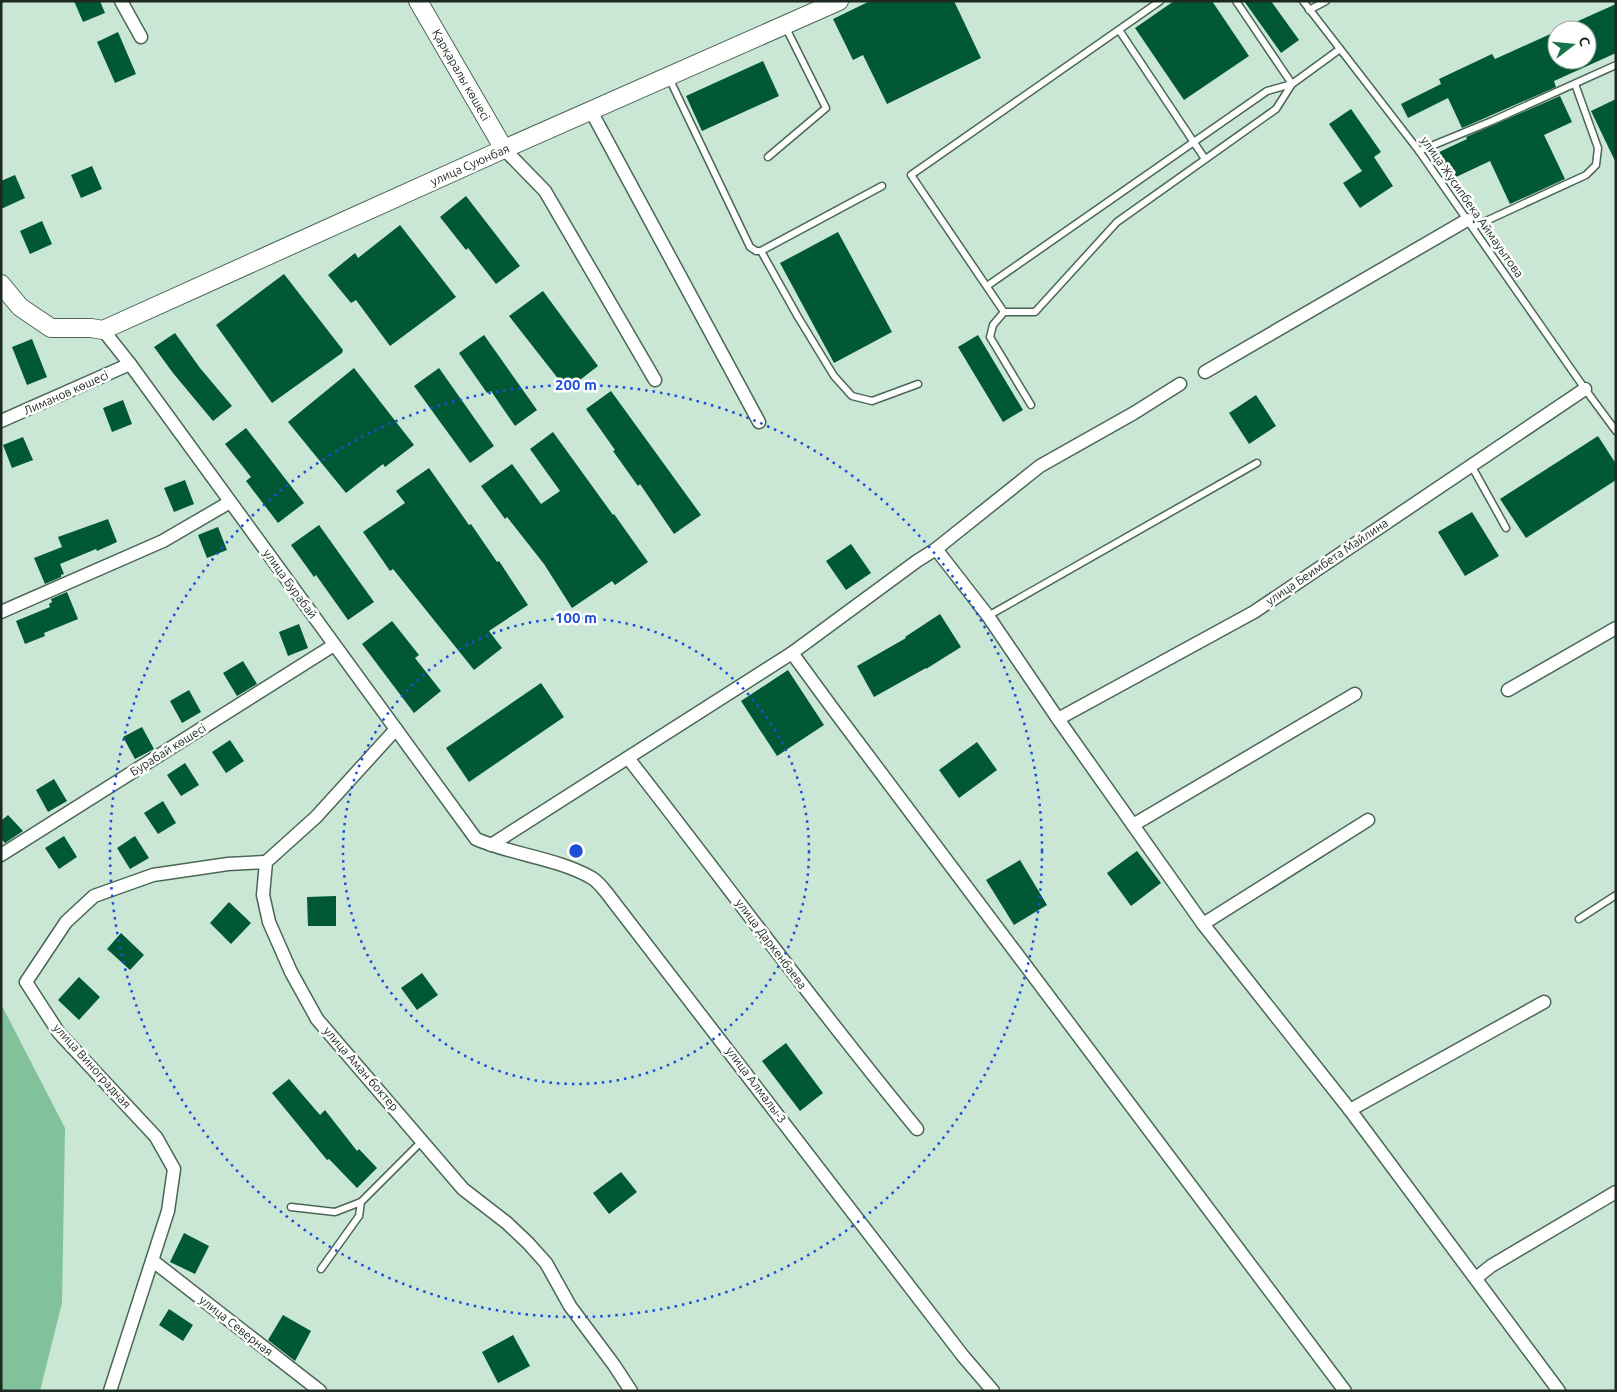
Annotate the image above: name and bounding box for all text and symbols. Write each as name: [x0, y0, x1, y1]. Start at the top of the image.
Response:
north arrow: [1547, 20, 1597, 70]
street label: Қарқаралы көшесі: [430, 27, 493, 123]
text: С: [1576, 35, 1593, 48]
street label: улица Жусипбека Аймауытова: [1419, 134, 1526, 280]
street label: улица Суюнбая: [428, 141, 511, 188]
street label: Лиманов көшесі: [21, 368, 110, 417]
text: 200 m: [555, 376, 597, 393]
street label: улица Беимбета Майлина: [1263, 516, 1390, 607]
street label: улица Бурабай: [261, 547, 320, 621]
text: 100 m: [555, 609, 597, 626]
street label: Бурабай көшесі: [127, 721, 208, 778]
centre of rings: [567, 842, 585, 860]
street label: улица Даркенбаева: [733, 896, 810, 991]
street label: улица Виноградная: [51, 1021, 134, 1111]
street label: улица Аман боктер: [321, 1024, 401, 1113]
street label: улица Алмалы-3: [724, 1044, 789, 1125]
street label: улица Северная: [197, 1293, 276, 1358]

